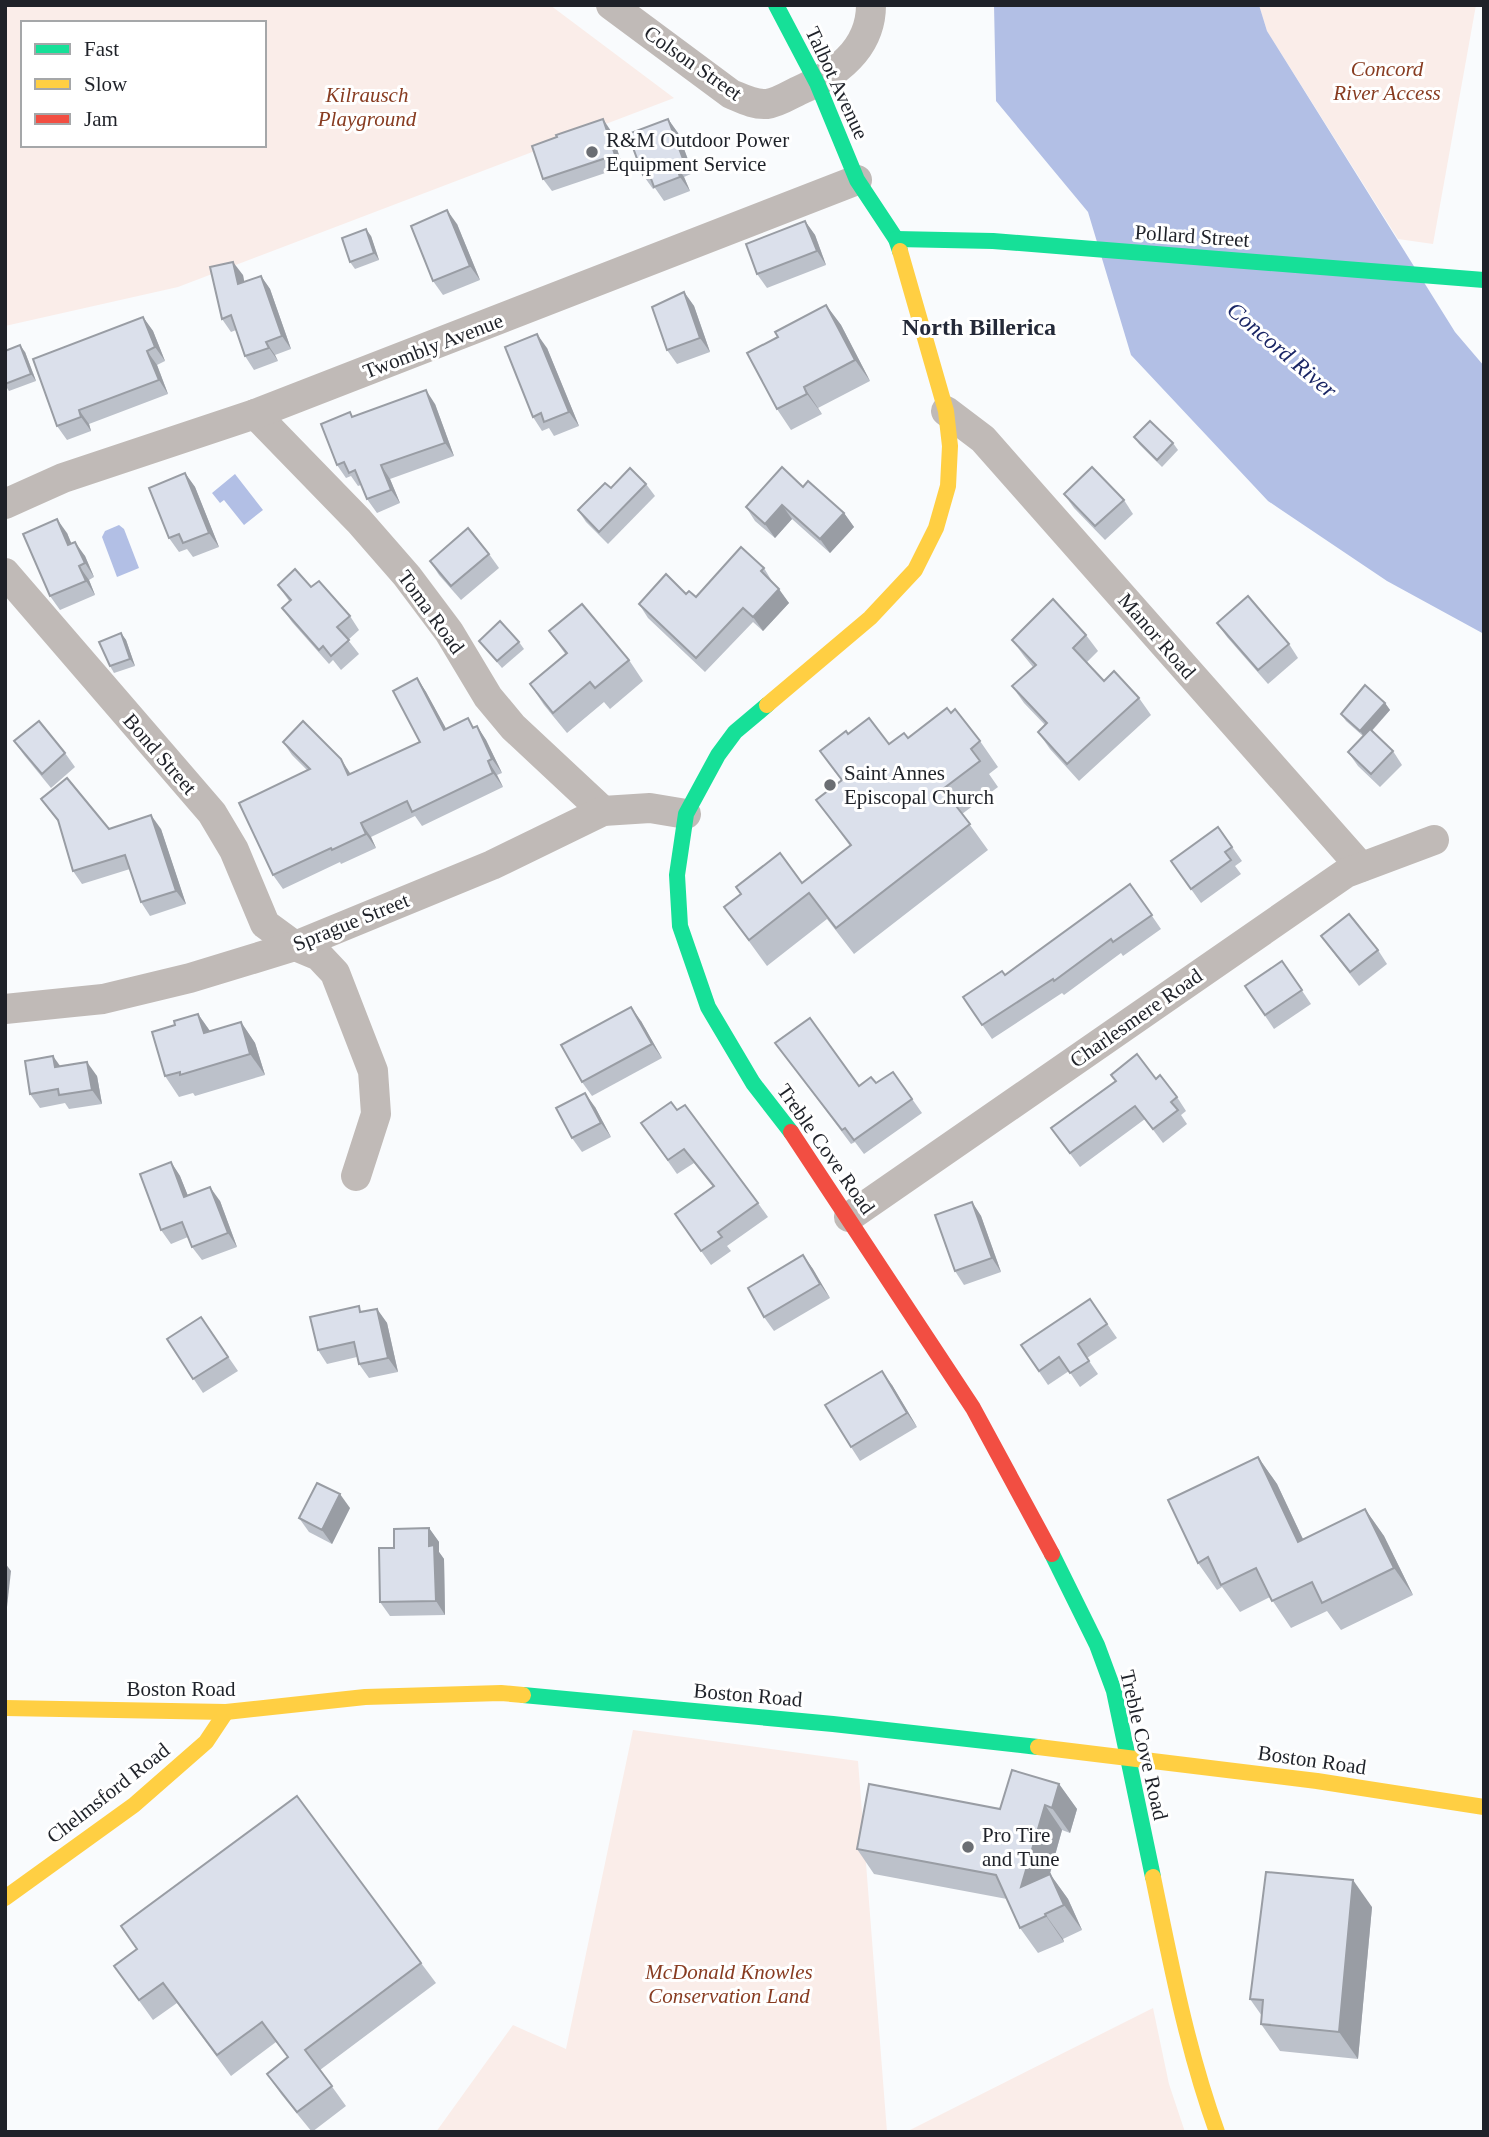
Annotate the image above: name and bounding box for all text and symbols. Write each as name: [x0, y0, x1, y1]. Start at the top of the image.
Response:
legend: [21, 21, 266, 147]
street label: Colson Street: [640, 21, 747, 106]
street label: Talbot Avenue: [801, 23, 873, 143]
text: Fast: [84, 37, 119, 61]
park label: Concord River Access: [1332, 57, 1441, 105]
text: Slow: [84, 72, 128, 96]
park label: Kilrausch Playground: [317, 83, 417, 131]
text: Jam: [84, 107, 118, 131]
place label: R&M Outdoor Power Equipment Service: [606, 128, 789, 176]
marker: R&M Outdoor Power Equipment Service: [584, 144, 600, 160]
street label: Pollard Street: [1134, 220, 1250, 252]
water label: Concord River: [1222, 297, 1343, 404]
street label: Twombly Avenue: [360, 308, 506, 384]
district label: North Billerica: [902, 314, 1056, 340]
street label: Toma Road: [393, 566, 470, 659]
street label: Manor Road: [1113, 588, 1201, 684]
street label: Bond Street: [118, 708, 202, 800]
place label: Saint Annes Episcopal Church: [844, 761, 994, 809]
marker: Saint Annes Episcopal Church: [822, 777, 838, 793]
street label: Sprague Street: [289, 888, 413, 956]
street label: Charlesmere Road: [1065, 963, 1207, 1072]
street label: Treble Cove Road: [772, 1079, 880, 1219]
street label: Treble Cove Road: [1115, 1668, 1173, 1823]
street label: Boston Road: [126, 1677, 236, 1701]
street label: Boston Road: [693, 1678, 804, 1712]
street label: Chelmsford Road: [42, 1737, 174, 1848]
street label: Boston Road: [1256, 1741, 1368, 1780]
place label: Pro Tire and Tune: [982, 1823, 1060, 1871]
marker: Pro Tire and Tune: [960, 1839, 976, 1855]
park label: McDonald Knowles Conservation Land: [644, 1960, 813, 2008]

